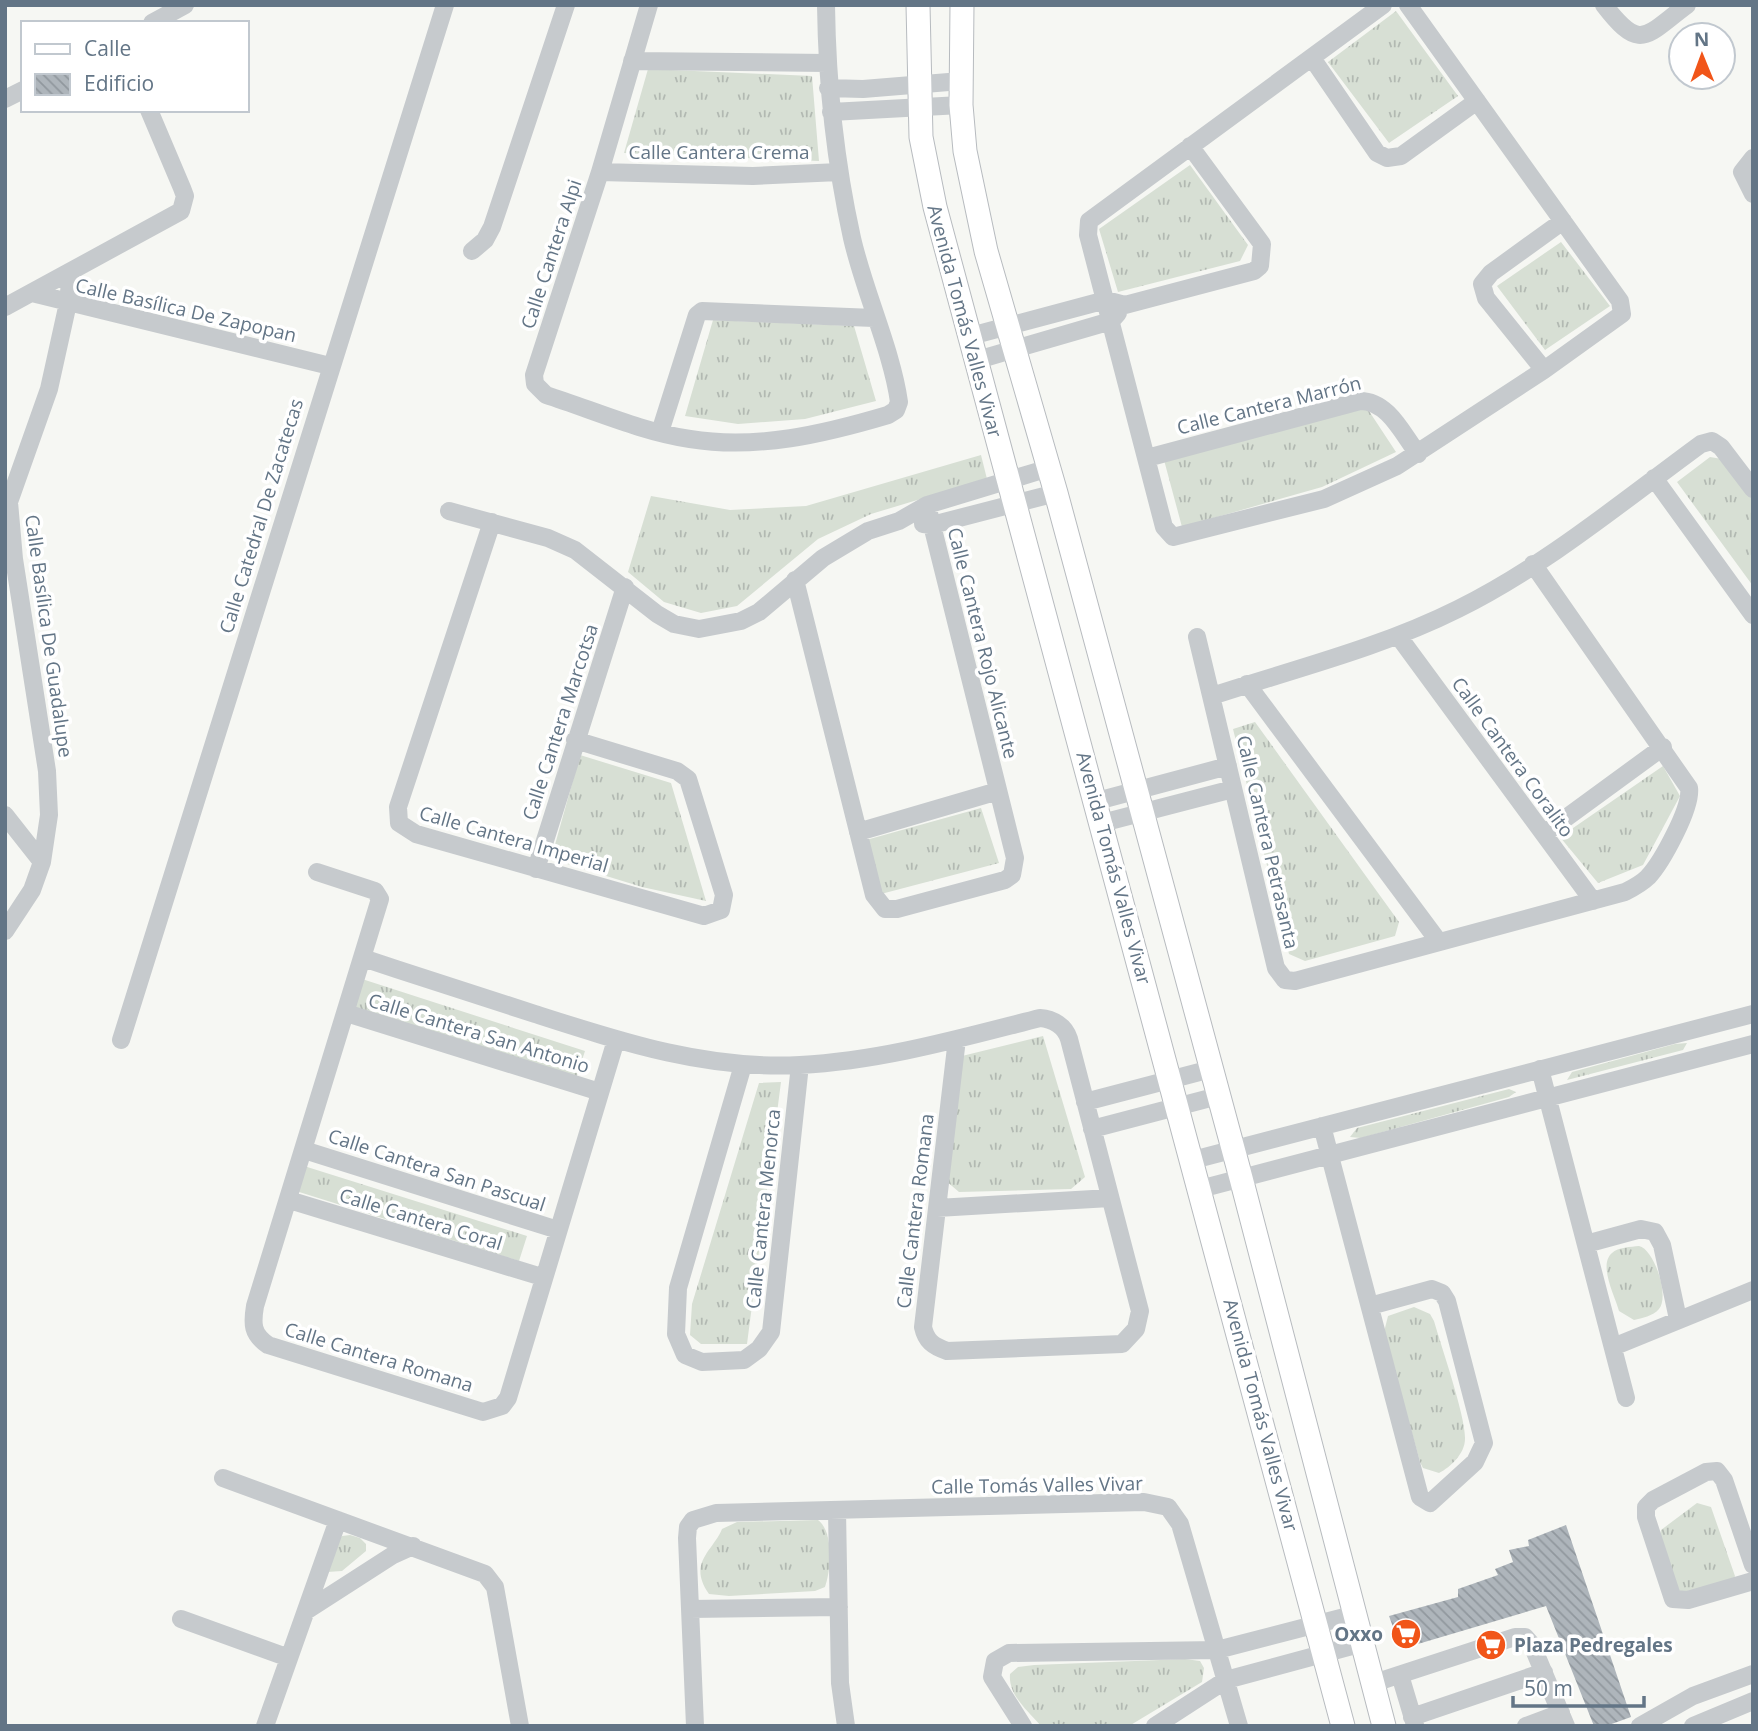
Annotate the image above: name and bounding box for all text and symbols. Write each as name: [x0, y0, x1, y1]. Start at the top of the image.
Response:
legend: [21, 21, 248, 112]
north arrow: [1667, 21, 1737, 91]
text: N: [1694, 26, 1710, 52]
text: Calle: [84, 34, 131, 62]
text: Edificio: [84, 69, 154, 97]
street label: Calle Cantera Crema: [628, 139, 810, 165]
street label: Calle Cantera Alpi: [515, 176, 587, 332]
street label: Avenida Tomás Valles Vivar: [921, 202, 1009, 440]
street label: Calle Basílica De Zapopan: [73, 272, 299, 348]
street label: Calle Cantera Marrón: [1174, 370, 1364, 440]
street label: Calle Catedral De Zacatecas: [213, 396, 309, 636]
street label: Calle Basílica De Guadalupe: [19, 513, 79, 759]
street label: Calle Cantera Rojo Alicante: [942, 525, 1024, 761]
street label: Calle Cantera Marcotsa: [516, 621, 604, 823]
street label: Calle Cantera Coralito: [1446, 672, 1580, 842]
street label: Calle Cantera Petrasanta: [1231, 733, 1305, 951]
street label: Avenida Tomás Valles Vivar: [1070, 749, 1158, 987]
street label: Calle Cantera Imperial: [416, 800, 612, 878]
street label: Calle Cantera San Antonio: [365, 987, 593, 1079]
street label: Calle Cantera Menorca: [740, 1108, 786, 1310]
street label: Calle Cantera Romana: [890, 1112, 940, 1310]
street label: Calle Cantera San Pascual: [325, 1123, 549, 1217]
street label: Calle Cantera Coral: [336, 1182, 506, 1256]
street label: Avenida Tomás Valles Vivar: [1217, 1296, 1305, 1534]
street label: Calle Cantera Romana: [281, 1316, 477, 1398]
street label: Calle Tomás Valles Vivar: [931, 1470, 1143, 1500]
supermarket icon: Oxxo: [1389, 1617, 1423, 1651]
place label: Oxxo: [1334, 1621, 1383, 1647]
supermarket icon: Plaza Pedregales: [1474, 1628, 1508, 1662]
place label: Plaza Pedregales: [1514, 1632, 1673, 1658]
scale bar: [1513, 1664, 1644, 1708]
text: 50 m: [1524, 1674, 1573, 1702]

